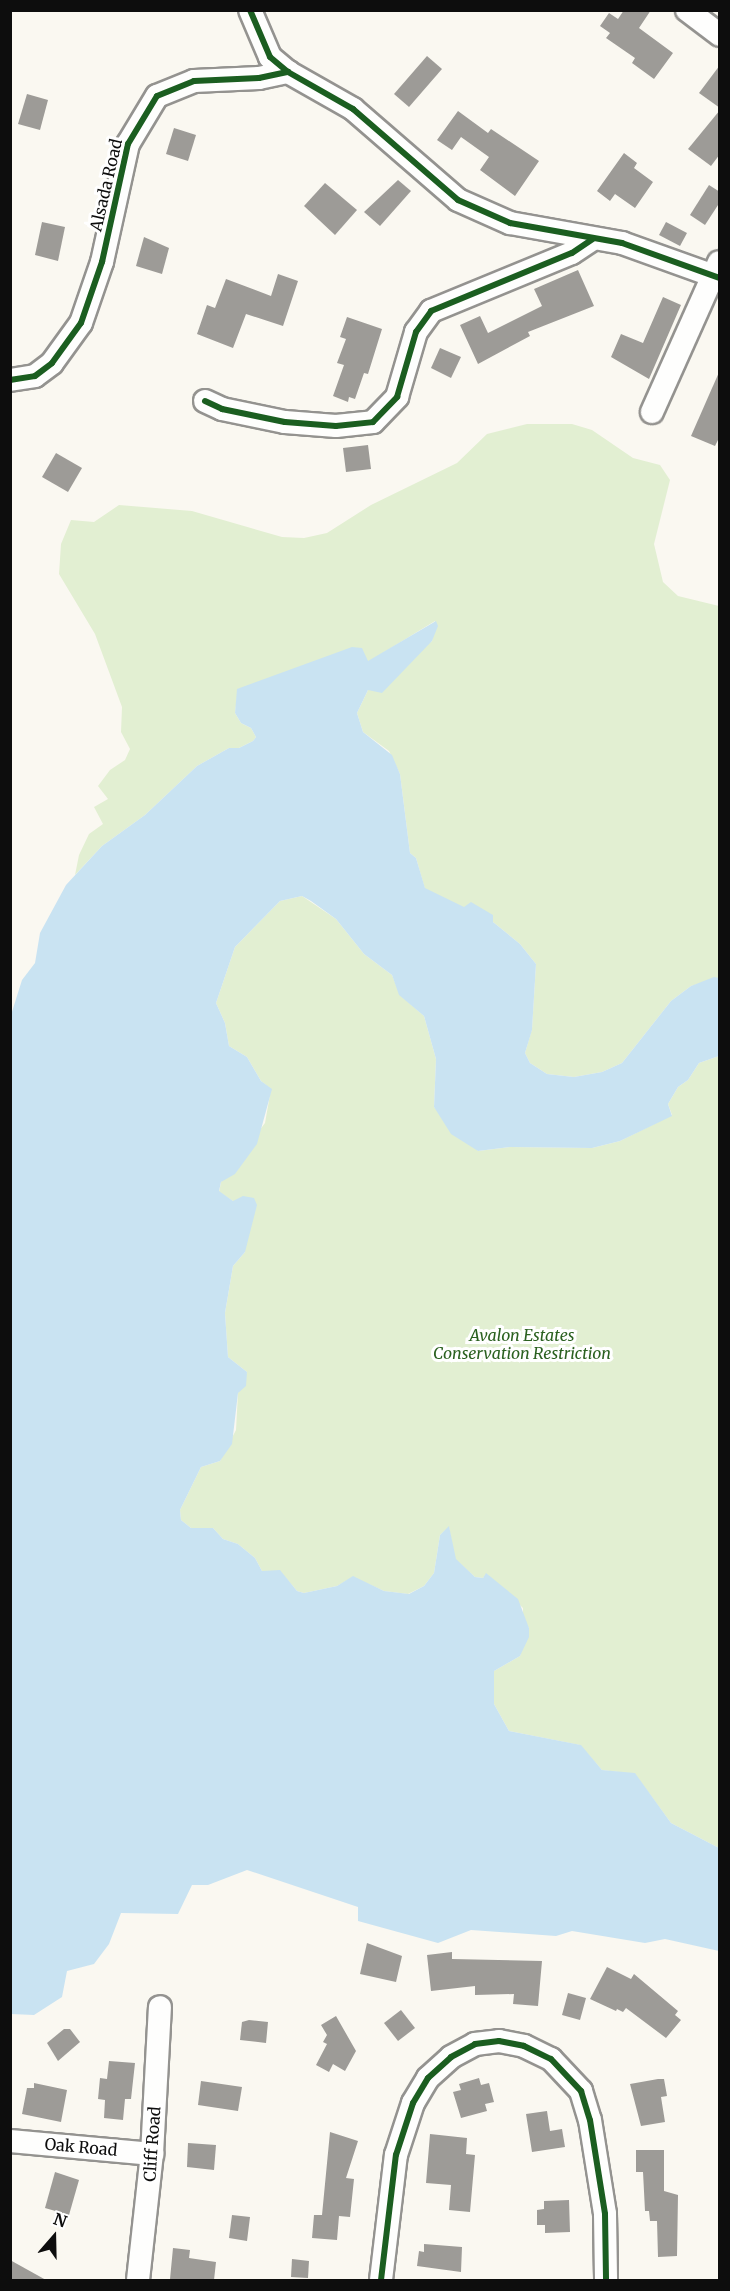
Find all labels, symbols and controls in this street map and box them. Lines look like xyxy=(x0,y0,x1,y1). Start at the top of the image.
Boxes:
street label: Alsada Road xyxy=(86,137,126,233)
park label: Avalon Estates Conservation Restriction xyxy=(433,1325,611,1363)
street label: Cliff Road xyxy=(140,2106,164,2182)
street label: Oak Road xyxy=(44,2134,118,2160)
north arrow xyxy=(24,2207,84,2267)
text: N xyxy=(51,2209,70,2232)

